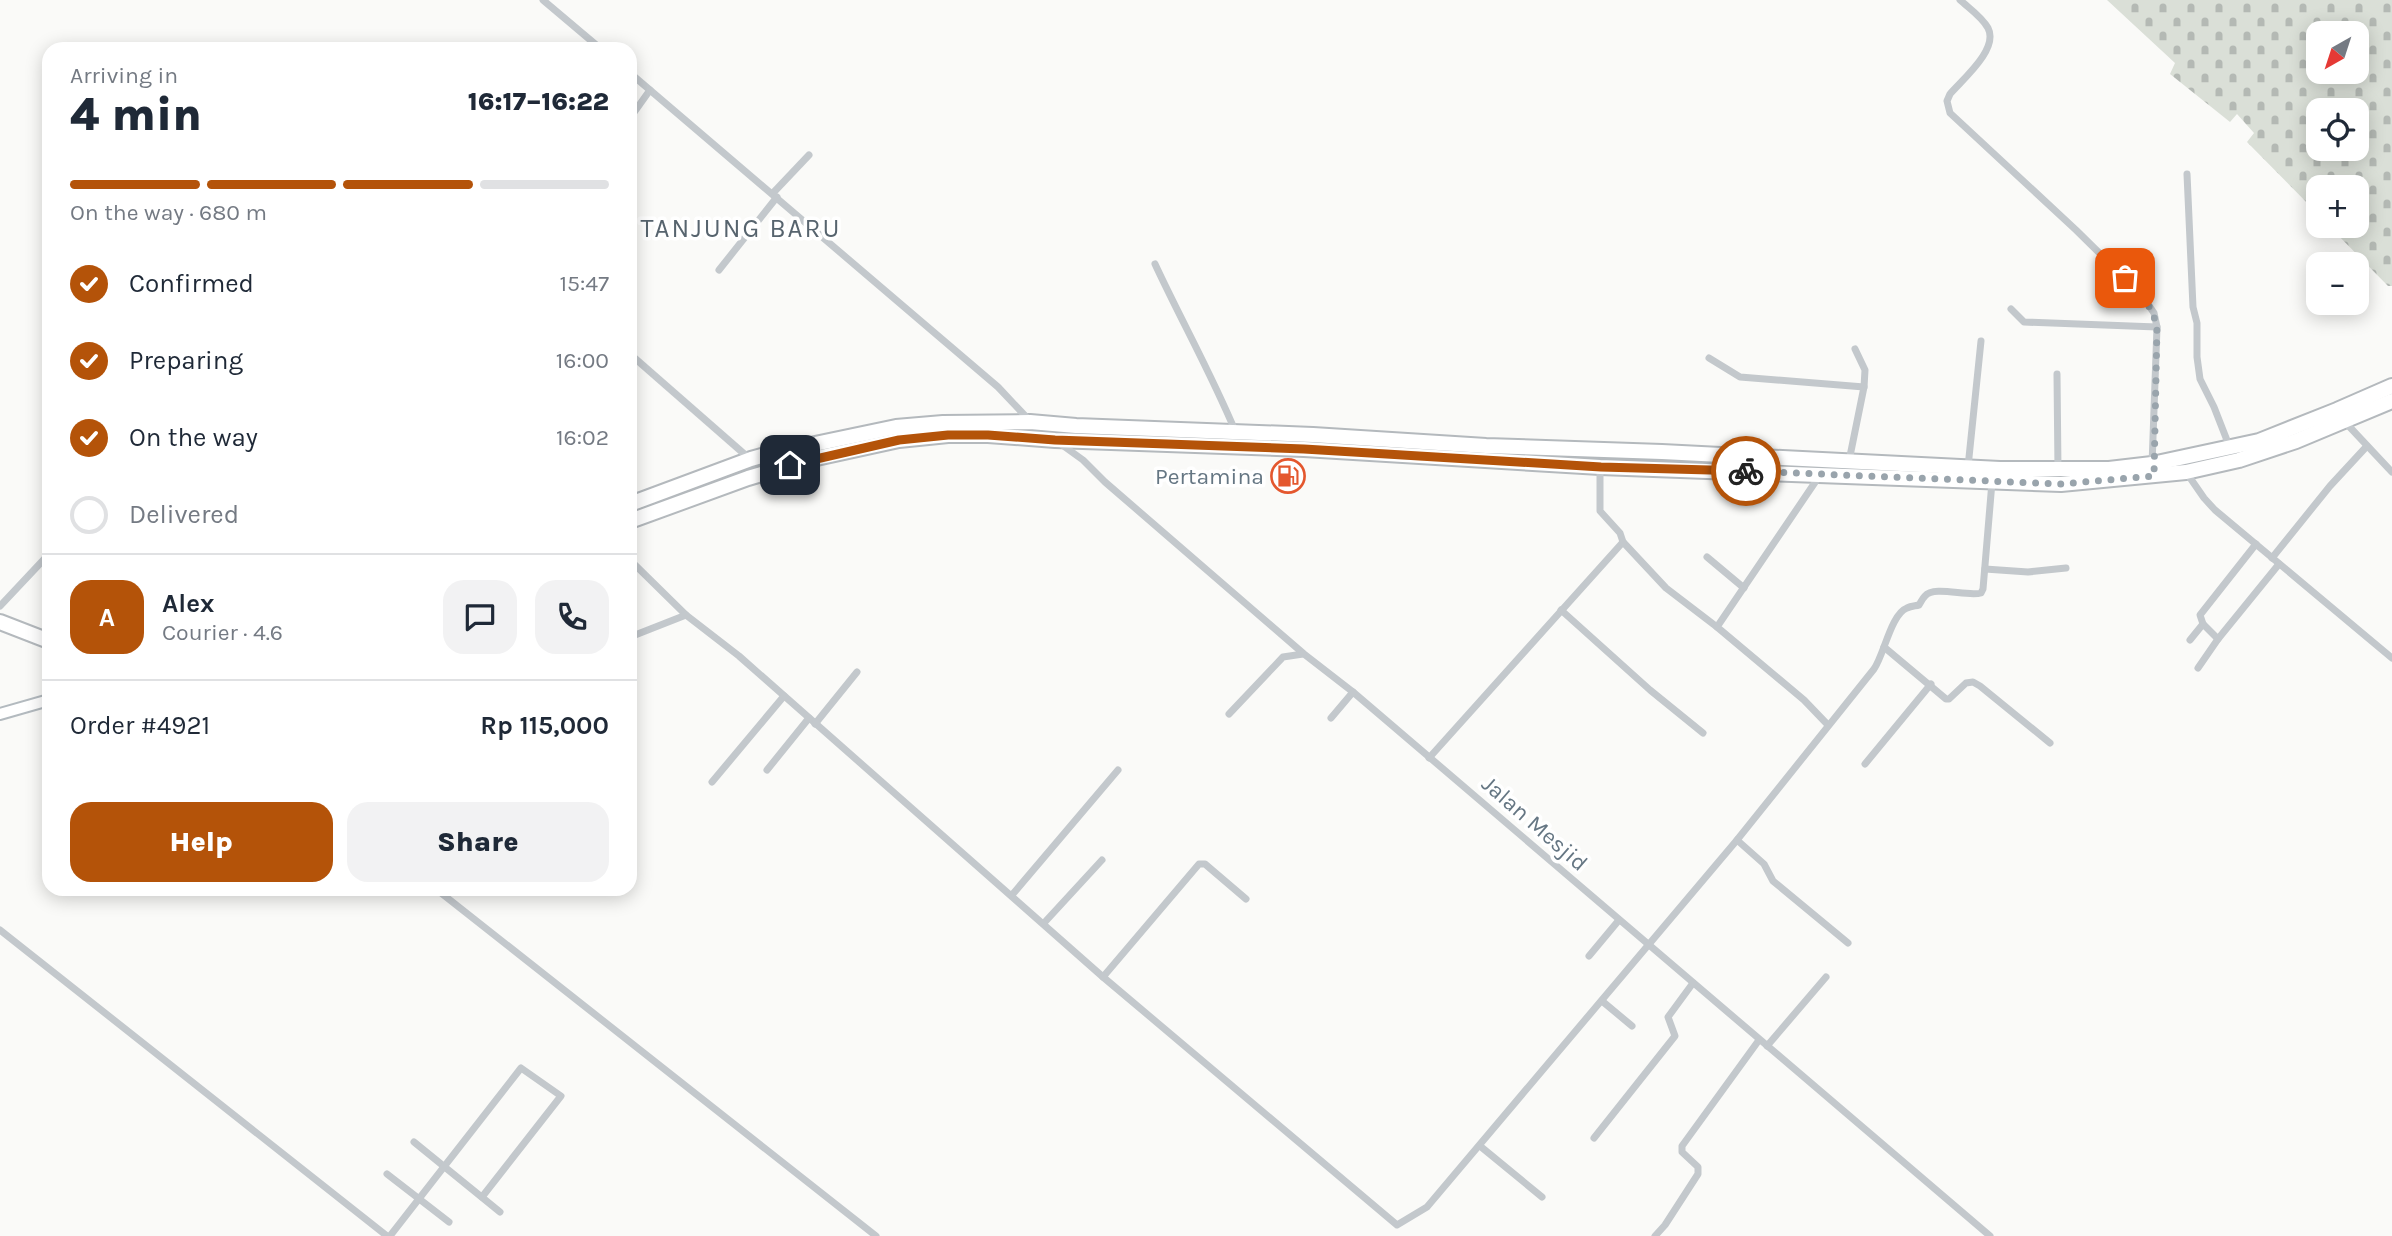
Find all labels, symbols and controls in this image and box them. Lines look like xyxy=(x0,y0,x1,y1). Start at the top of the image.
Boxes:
north arrow xyxy=(2306,21,2370,84)
map controls xyxy=(2306,21,2369,315)
text: Arriving in xyxy=(70,62,178,89)
text: 16:17–16:22 xyxy=(468,86,609,117)
text: 4 min xyxy=(70,88,202,142)
button: locate xyxy=(2306,98,2369,161)
button: + xyxy=(2306,175,2369,238)
text: On the way · 680 m xyxy=(70,199,267,226)
district label: TANJUNG BARU xyxy=(641,213,841,244)
pin xyxy=(2095,248,2155,308)
button: − xyxy=(2306,252,2369,315)
icon: bag xyxy=(2106,259,2144,297)
icon: check xyxy=(70,265,108,303)
text: Confirmed xyxy=(129,268,254,299)
text: 15:47 xyxy=(559,270,609,297)
icon: check xyxy=(70,342,108,380)
text: Preparing xyxy=(129,345,243,376)
text: 16:00 xyxy=(556,347,609,374)
icon: check xyxy=(70,419,108,457)
text: On the way xyxy=(129,422,258,453)
text: 16:02 xyxy=(556,424,609,451)
pin xyxy=(760,435,820,495)
courier xyxy=(1711,436,1781,506)
icon: home xyxy=(771,446,809,484)
icon: bike xyxy=(1727,452,1765,490)
fuel station icon: Pertamina xyxy=(1269,457,1307,495)
place label: Pertamina xyxy=(1155,463,1264,490)
text: Delivered xyxy=(129,499,239,530)
button: chat xyxy=(443,580,517,654)
button: phone xyxy=(535,580,609,654)
text: Alex xyxy=(162,588,214,619)
text: A xyxy=(99,602,115,633)
text: Courier · 4.6 xyxy=(162,619,283,646)
text: Order #4921 xyxy=(70,710,210,741)
text: Rp 115,000 xyxy=(480,710,609,741)
street label: Jalan Mesjid xyxy=(1476,770,1593,877)
button: Help xyxy=(70,802,333,882)
button: Share xyxy=(347,802,609,882)

